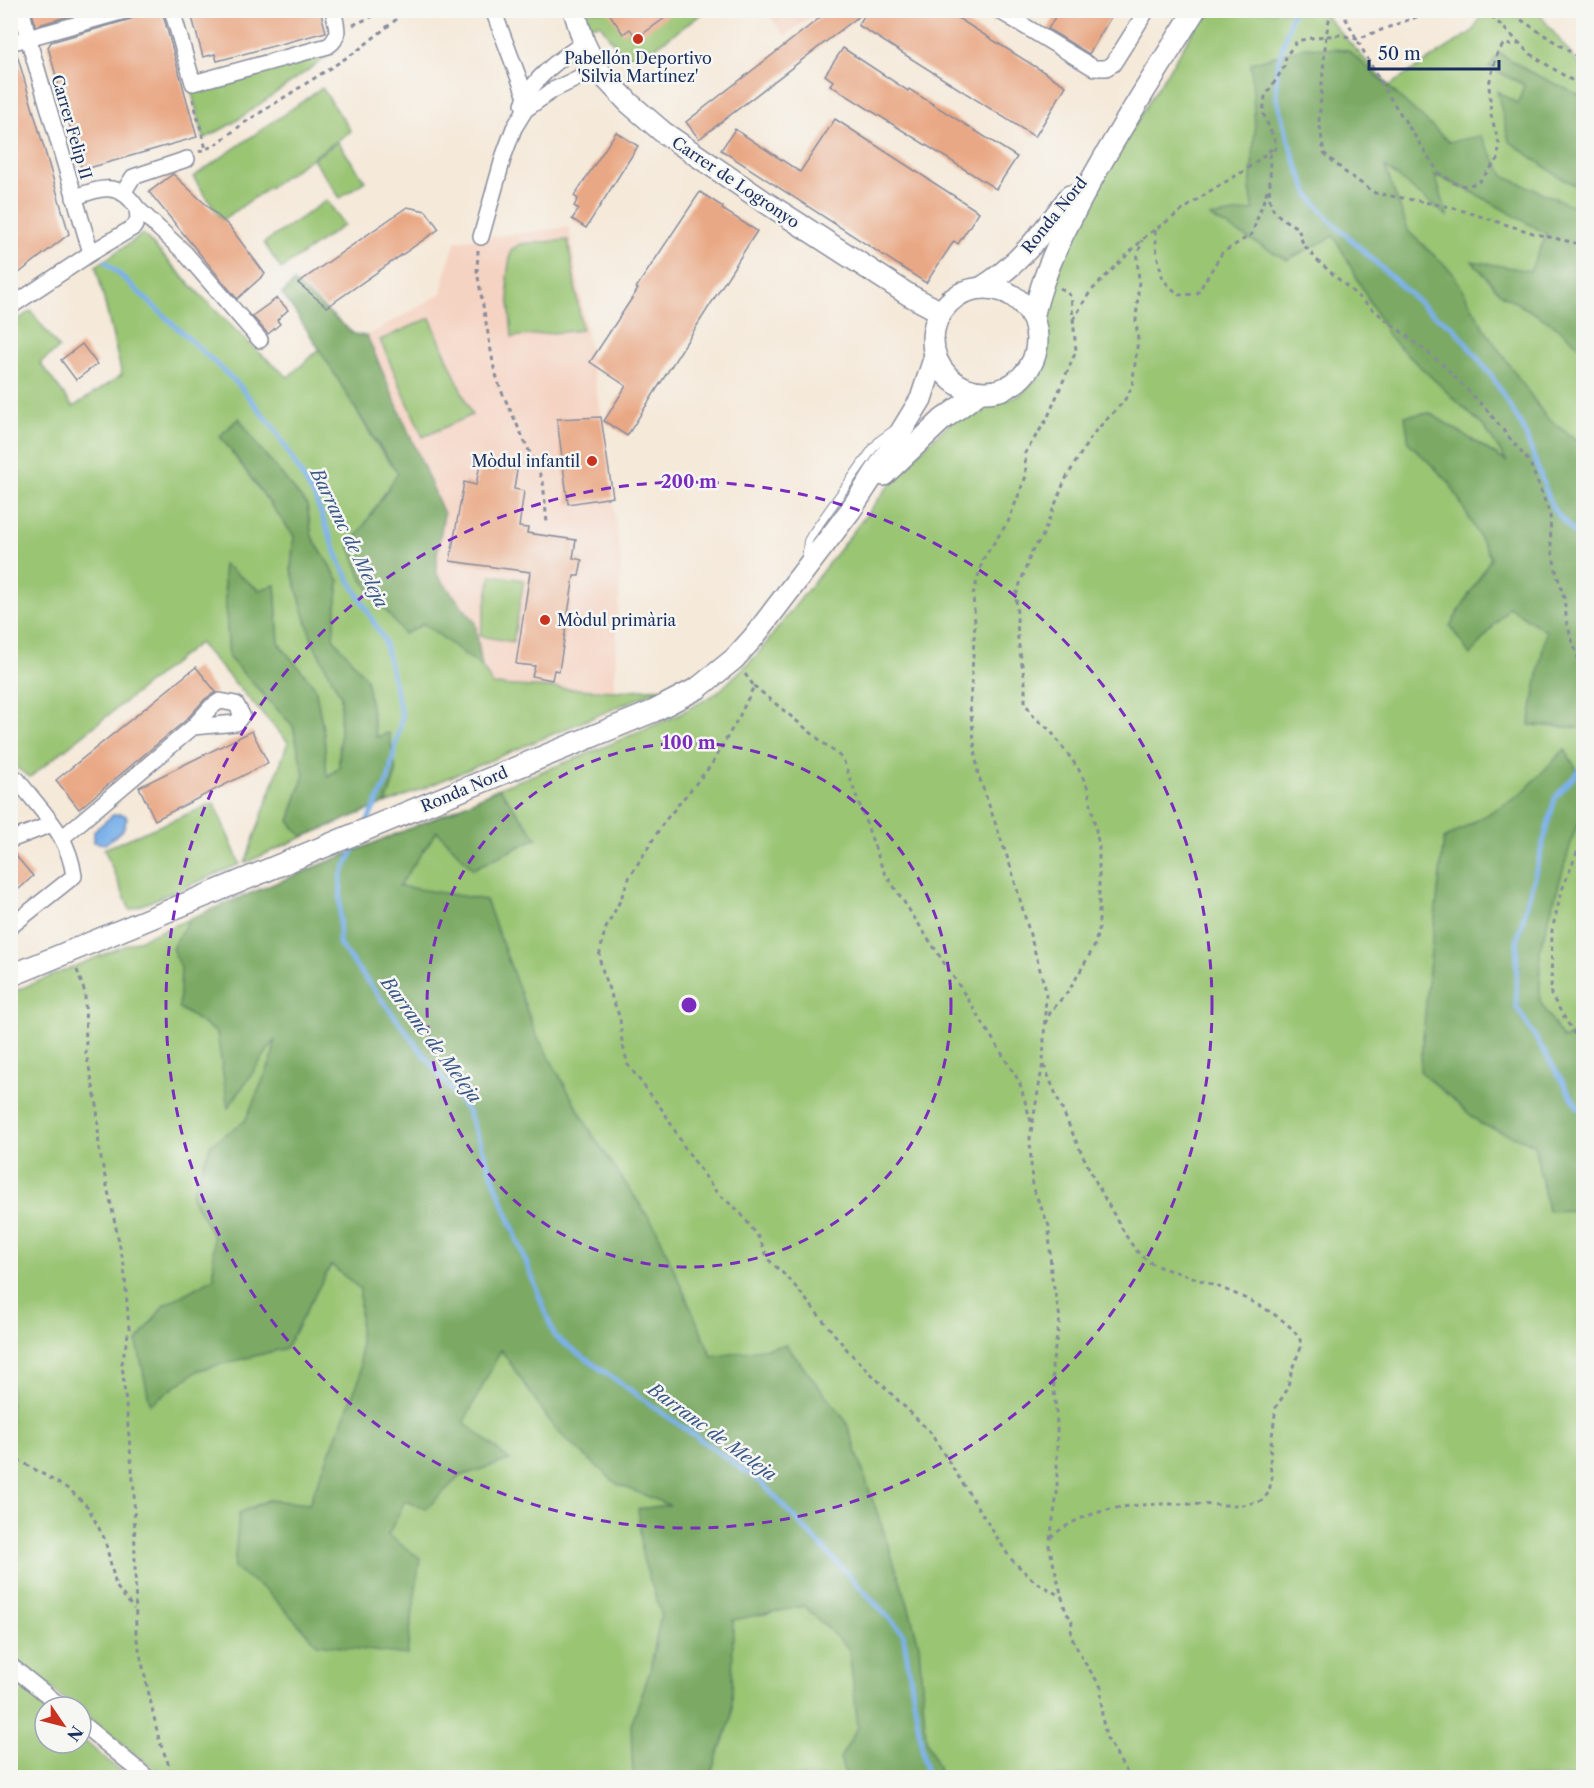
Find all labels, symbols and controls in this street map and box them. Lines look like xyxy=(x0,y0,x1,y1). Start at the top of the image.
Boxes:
marker: Pabellón Deportivo 'Silvia Martínez' xyxy=(631,32,645,46)
scale bar xyxy=(1369,33,1500,71)
text: 50 m xyxy=(1378,43,1421,65)
place label: Pabellón Deportivo 'Silvia Martínez' xyxy=(564,48,712,86)
street label: Carrer Felip II xyxy=(47,72,97,182)
street label: Carrer de Logronyo xyxy=(668,132,804,232)
street label: Ronda Nord xyxy=(1017,173,1091,257)
place label: Mòdul infantil xyxy=(471,451,580,471)
marker: Mòdul infantil xyxy=(585,454,599,468)
water label: Barranc de Meleja xyxy=(305,463,393,612)
text: 200 m xyxy=(661,471,717,493)
place label: Mòdul primària xyxy=(557,610,677,630)
marker: Mòdul primària xyxy=(538,613,552,627)
text: 100 m xyxy=(662,732,716,754)
street label: Ronda Nord xyxy=(417,762,511,816)
water label: Barranc de Meleja xyxy=(375,971,486,1108)
centre of rings xyxy=(679,995,699,1015)
water label: Barranc de Meleja xyxy=(642,1377,781,1486)
north arrow xyxy=(33,1695,93,1755)
text: N xyxy=(63,1722,87,1745)

